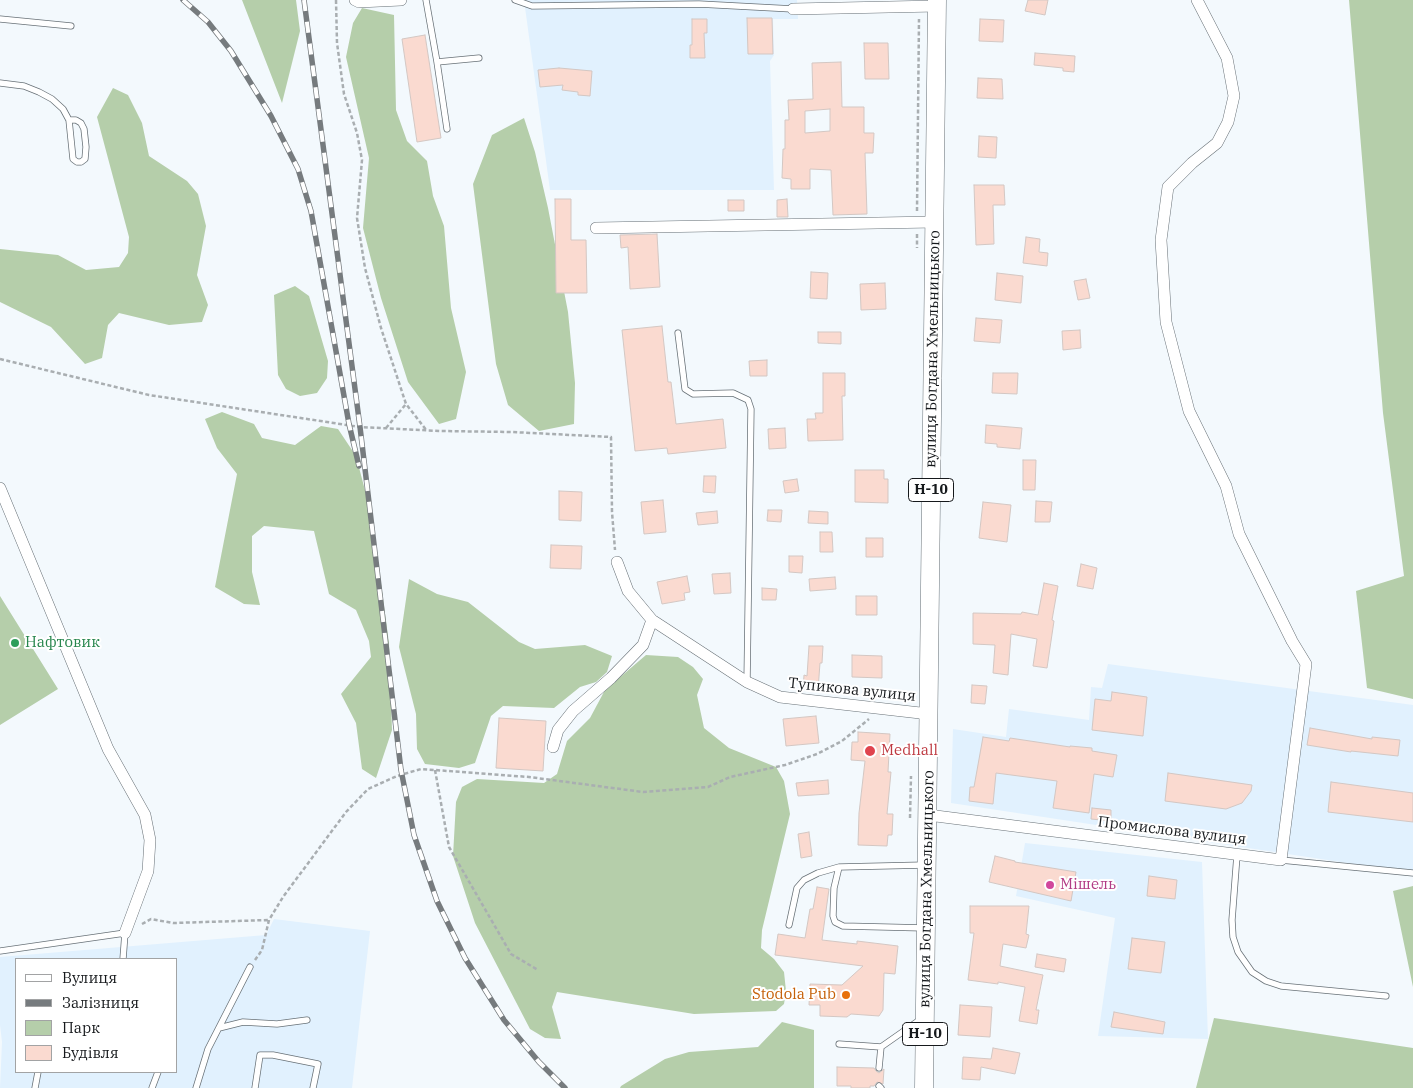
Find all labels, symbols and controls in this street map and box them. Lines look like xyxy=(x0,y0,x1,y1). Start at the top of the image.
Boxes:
street label: вулиця Богдана Хмельницького xyxy=(922,230,944,468)
road number: Н-10 xyxy=(908,478,954,502)
place label: Нафтовик xyxy=(25,634,100,652)
marker: Нафтовик xyxy=(9,637,21,649)
street label: Тупикова вулиця xyxy=(787,674,917,706)
place label: Medhall xyxy=(881,742,938,760)
marker: Medhall xyxy=(863,744,877,758)
street label: вулиця Богдана Хмельницького xyxy=(916,770,938,1008)
street label: Промислова вулиця xyxy=(1097,813,1247,849)
place label: Мішель xyxy=(1060,876,1116,894)
marker: Мішель xyxy=(1044,879,1056,891)
legend xyxy=(15,958,178,1073)
text: Вулиця xyxy=(62,968,117,987)
place label: Stodola Pub xyxy=(752,986,836,1004)
marker: Stodola Pub xyxy=(840,989,852,1001)
text: Залізниця xyxy=(62,993,139,1012)
text: Парк xyxy=(62,1018,100,1037)
road number: Н-10 xyxy=(902,1022,948,1046)
text: Будівля xyxy=(62,1043,119,1062)

